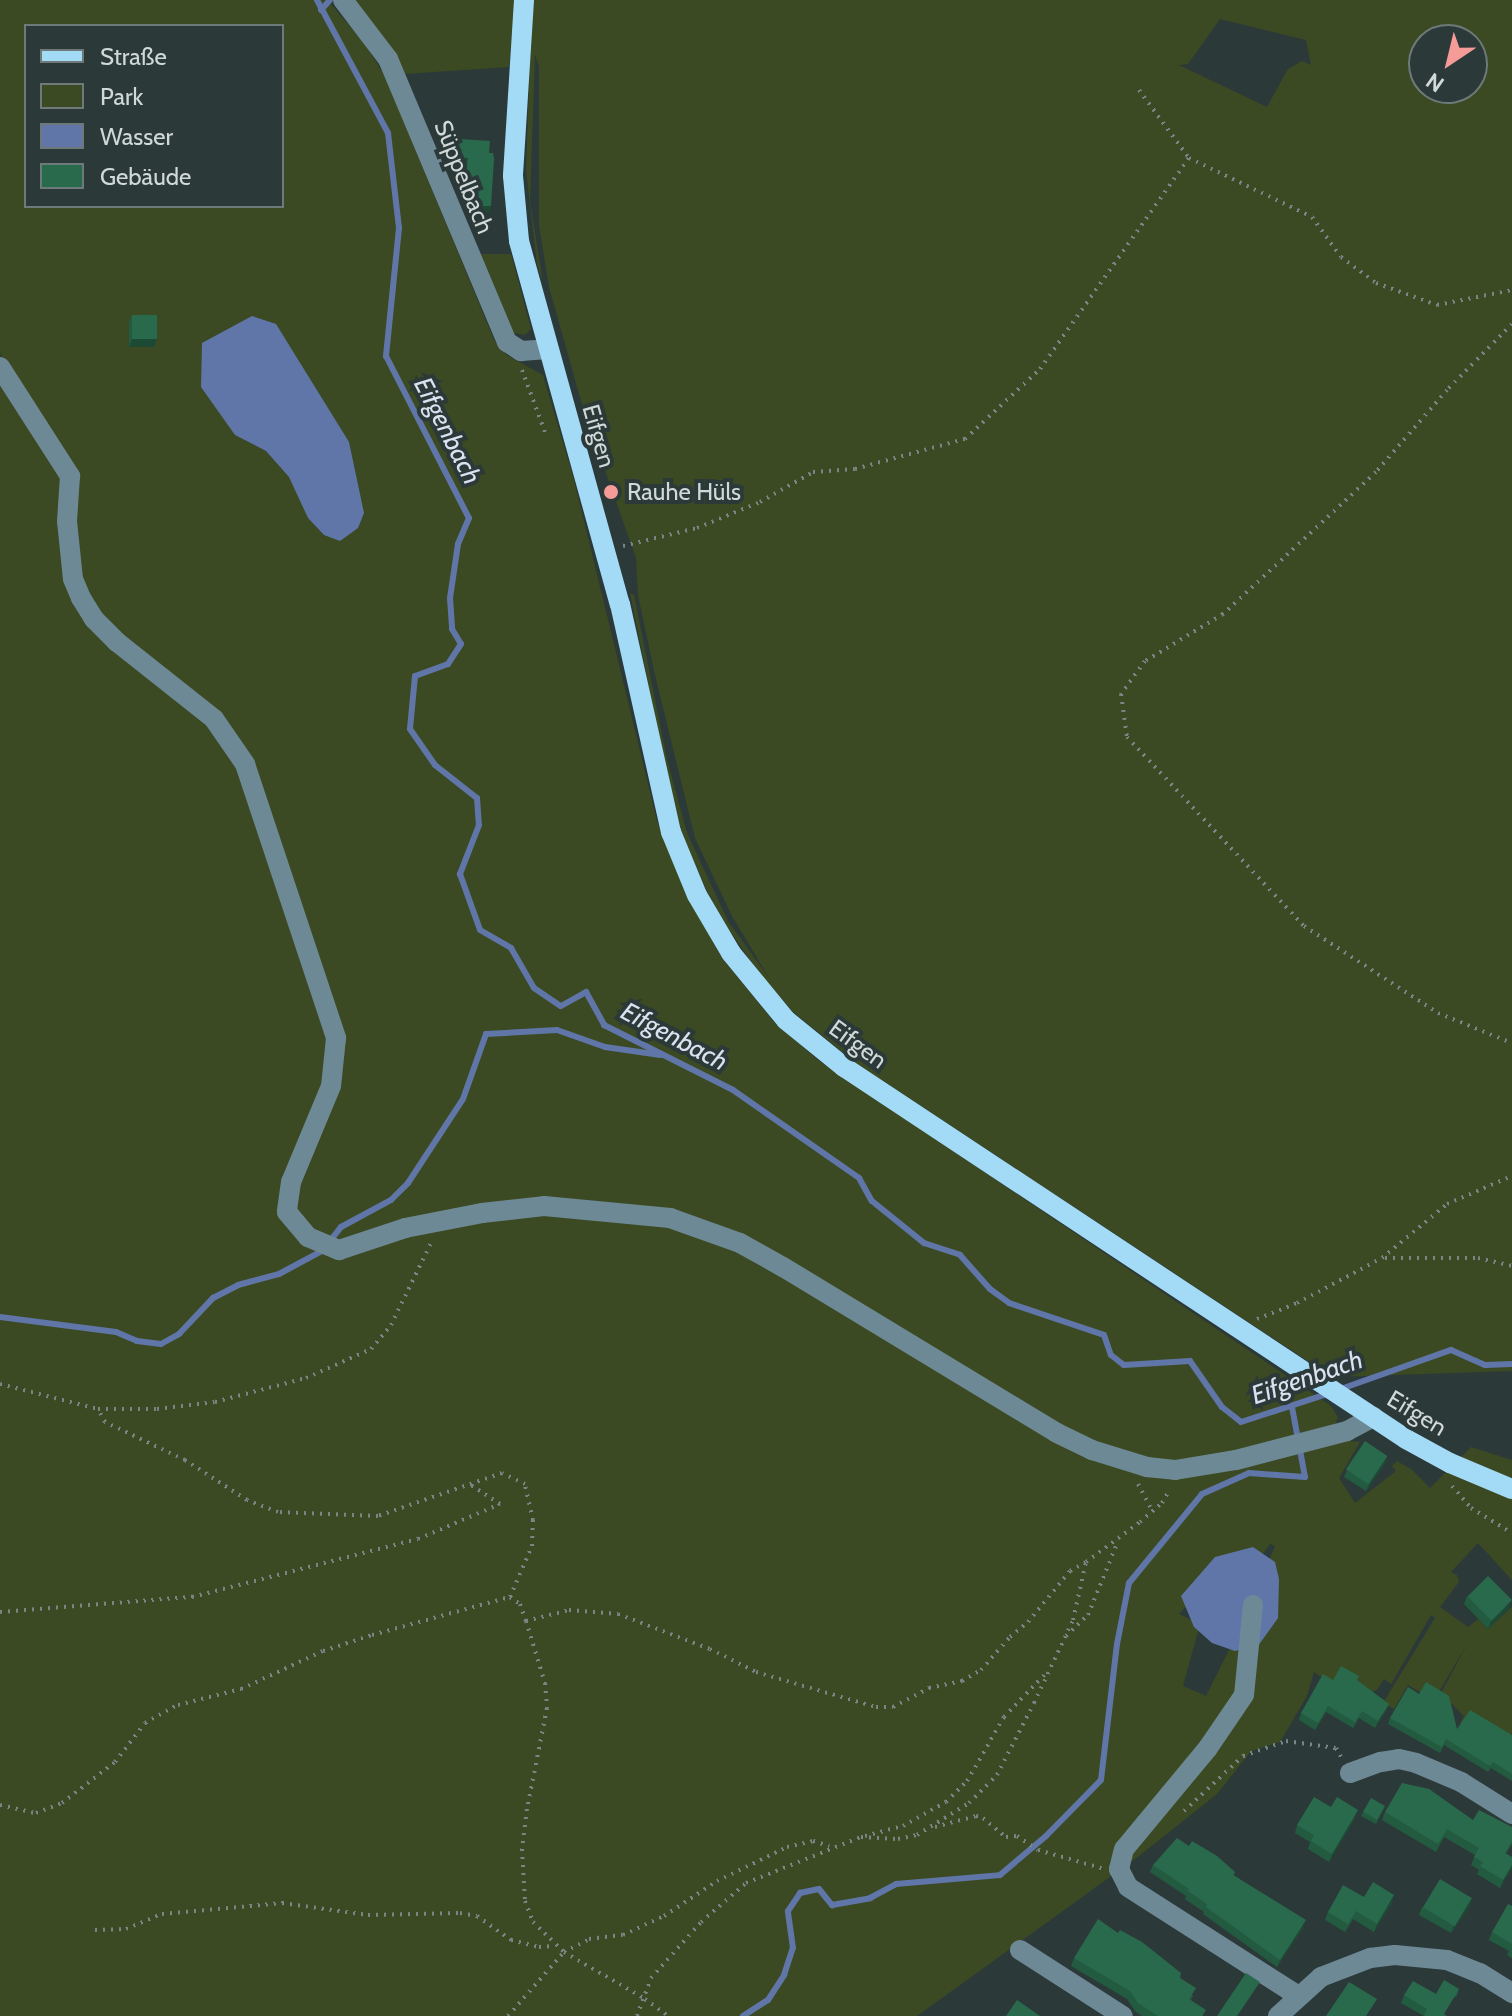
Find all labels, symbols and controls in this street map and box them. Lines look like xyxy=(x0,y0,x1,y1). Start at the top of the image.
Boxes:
legend xyxy=(24,24,284,208)
north arrow xyxy=(1408,24,1488,104)
text: Straße xyxy=(100,42,167,71)
text: N xyxy=(1421,67,1449,98)
text: Park xyxy=(100,82,143,111)
street label: Süppelbach xyxy=(428,116,500,238)
text: Wasser xyxy=(100,122,173,151)
text: Gebäude xyxy=(100,162,191,191)
water label: Eifgenbach xyxy=(407,372,487,490)
street label: Eifgen xyxy=(576,401,622,471)
place label: Rauhe Hüls xyxy=(627,478,741,506)
marker: Rauhe Hüls xyxy=(602,483,620,501)
water label: Eifgenbach xyxy=(616,996,732,1078)
street label: Eifgen xyxy=(823,1013,893,1075)
water label: Eifgenbach xyxy=(1247,1344,1367,1412)
street label: Eifgen xyxy=(1382,1384,1452,1442)

